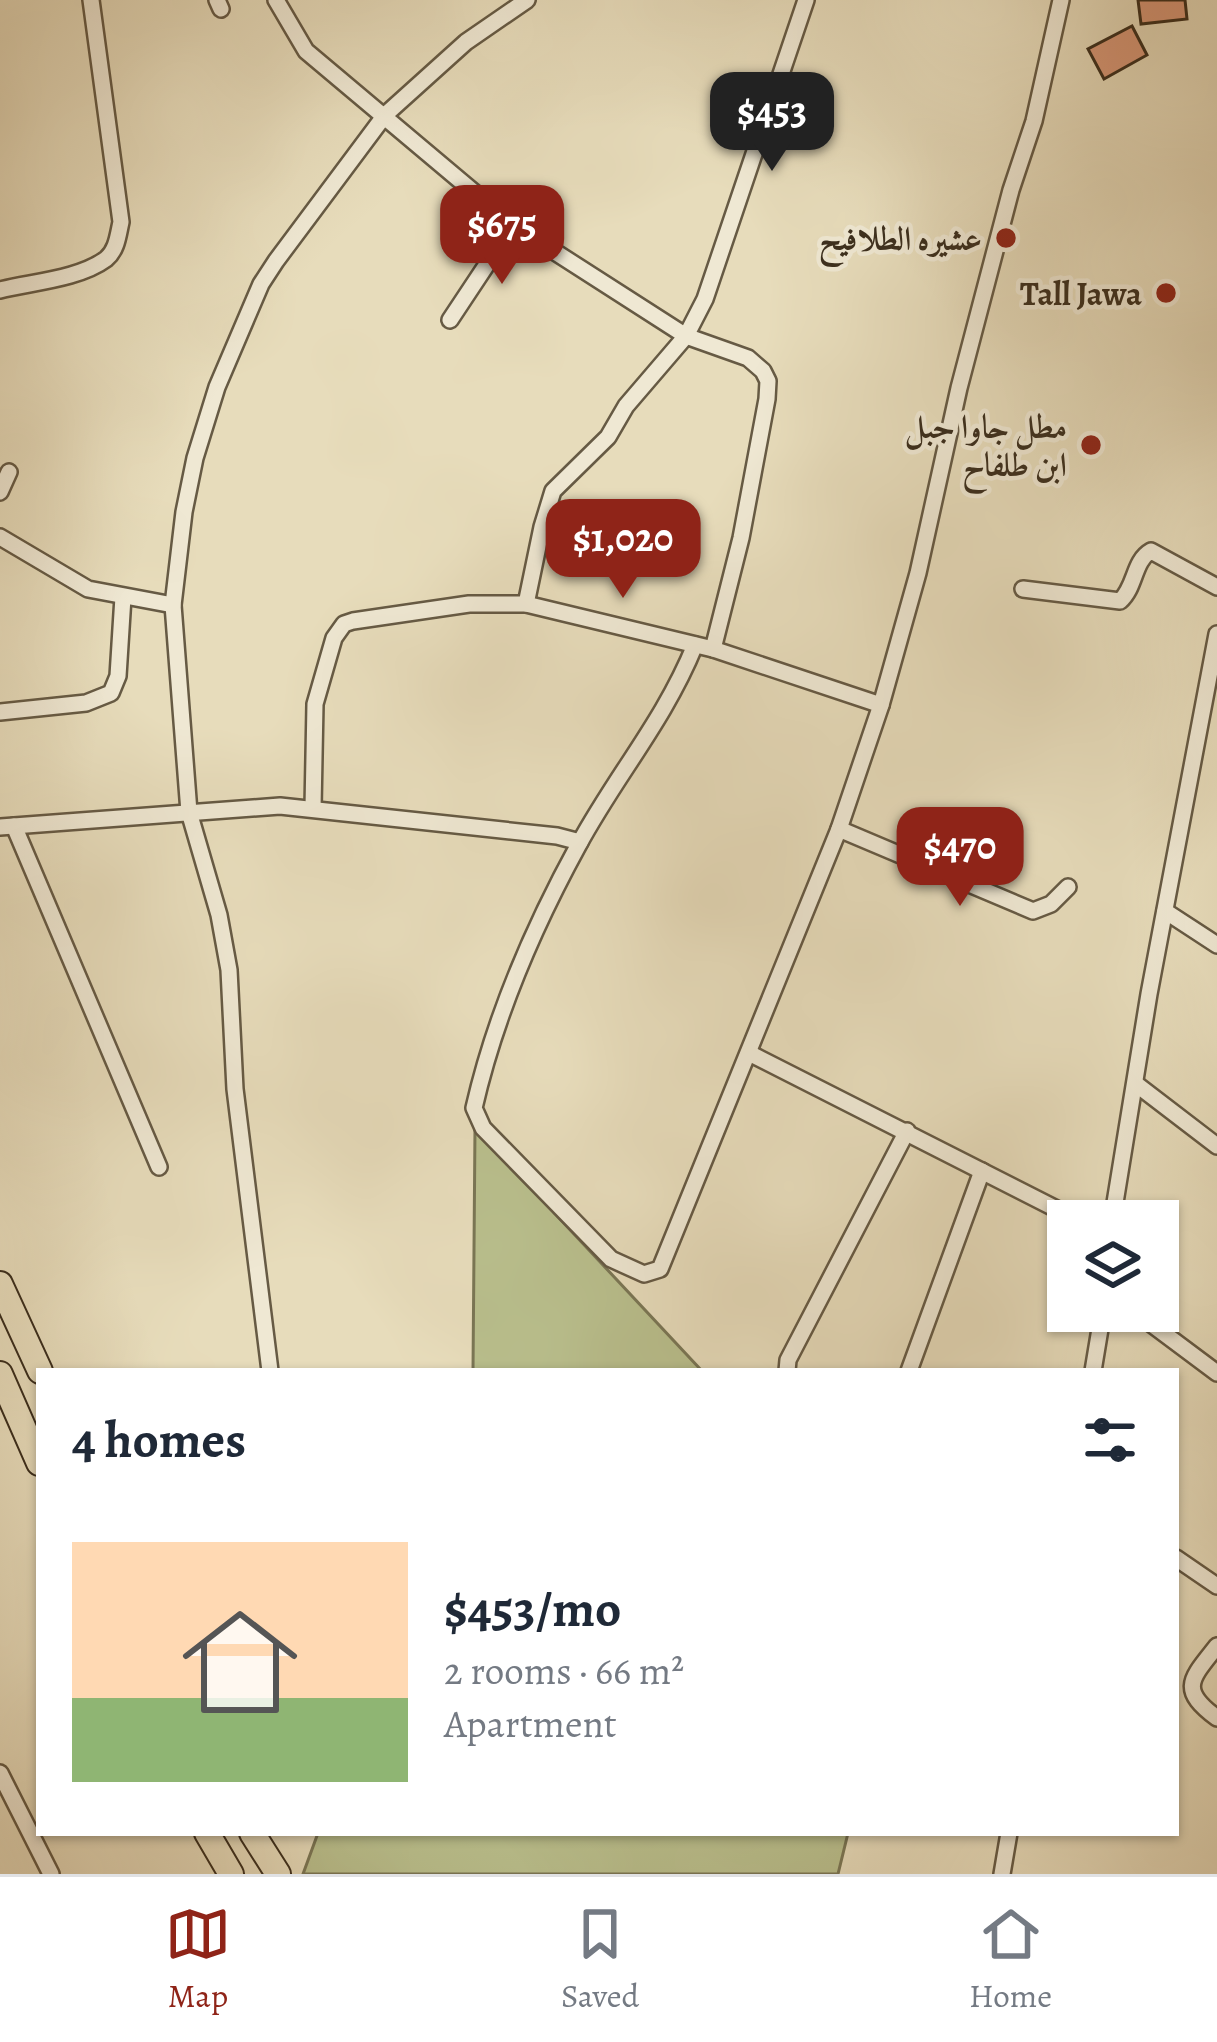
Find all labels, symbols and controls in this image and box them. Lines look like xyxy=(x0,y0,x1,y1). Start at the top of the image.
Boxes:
pin: $453 xyxy=(701,72,843,174)
text: $453 xyxy=(737,84,807,137)
pin: $675 xyxy=(431,185,573,287)
text: $675 xyxy=(467,197,537,250)
place label: عشيره الطلافيح xyxy=(819,216,982,268)
marker: عشيره الطلافيح xyxy=(993,225,1019,251)
place label: Tall Jawa xyxy=(1020,271,1142,316)
marker: Tall Jawa xyxy=(1153,280,1179,306)
place label: مطل جاوا جبل ابن طلفاح xyxy=(904,404,1067,495)
marker: مطل جاوا جبل ابن طلفاح xyxy=(1078,432,1104,458)
pin: $1,020 xyxy=(525,499,721,601)
text: $1,020 xyxy=(573,511,673,564)
pin: $470 xyxy=(889,807,1031,909)
text: $470 xyxy=(924,819,996,872)
map controls xyxy=(1047,1200,1179,1332)
button: layers xyxy=(1047,1200,1179,1332)
text: 4 homes xyxy=(72,1405,246,1475)
icon: filters xyxy=(1077,1407,1143,1473)
text: $453/mo xyxy=(444,1574,621,1644)
icon: home xyxy=(168,1590,312,1734)
text: 2 rooms · 66 m² xyxy=(444,1644,684,1697)
text: Apartment xyxy=(444,1697,617,1750)
tab: Map xyxy=(165,1901,231,2018)
tab: Saved xyxy=(561,1901,639,2018)
tab: Home xyxy=(969,1901,1052,2018)

